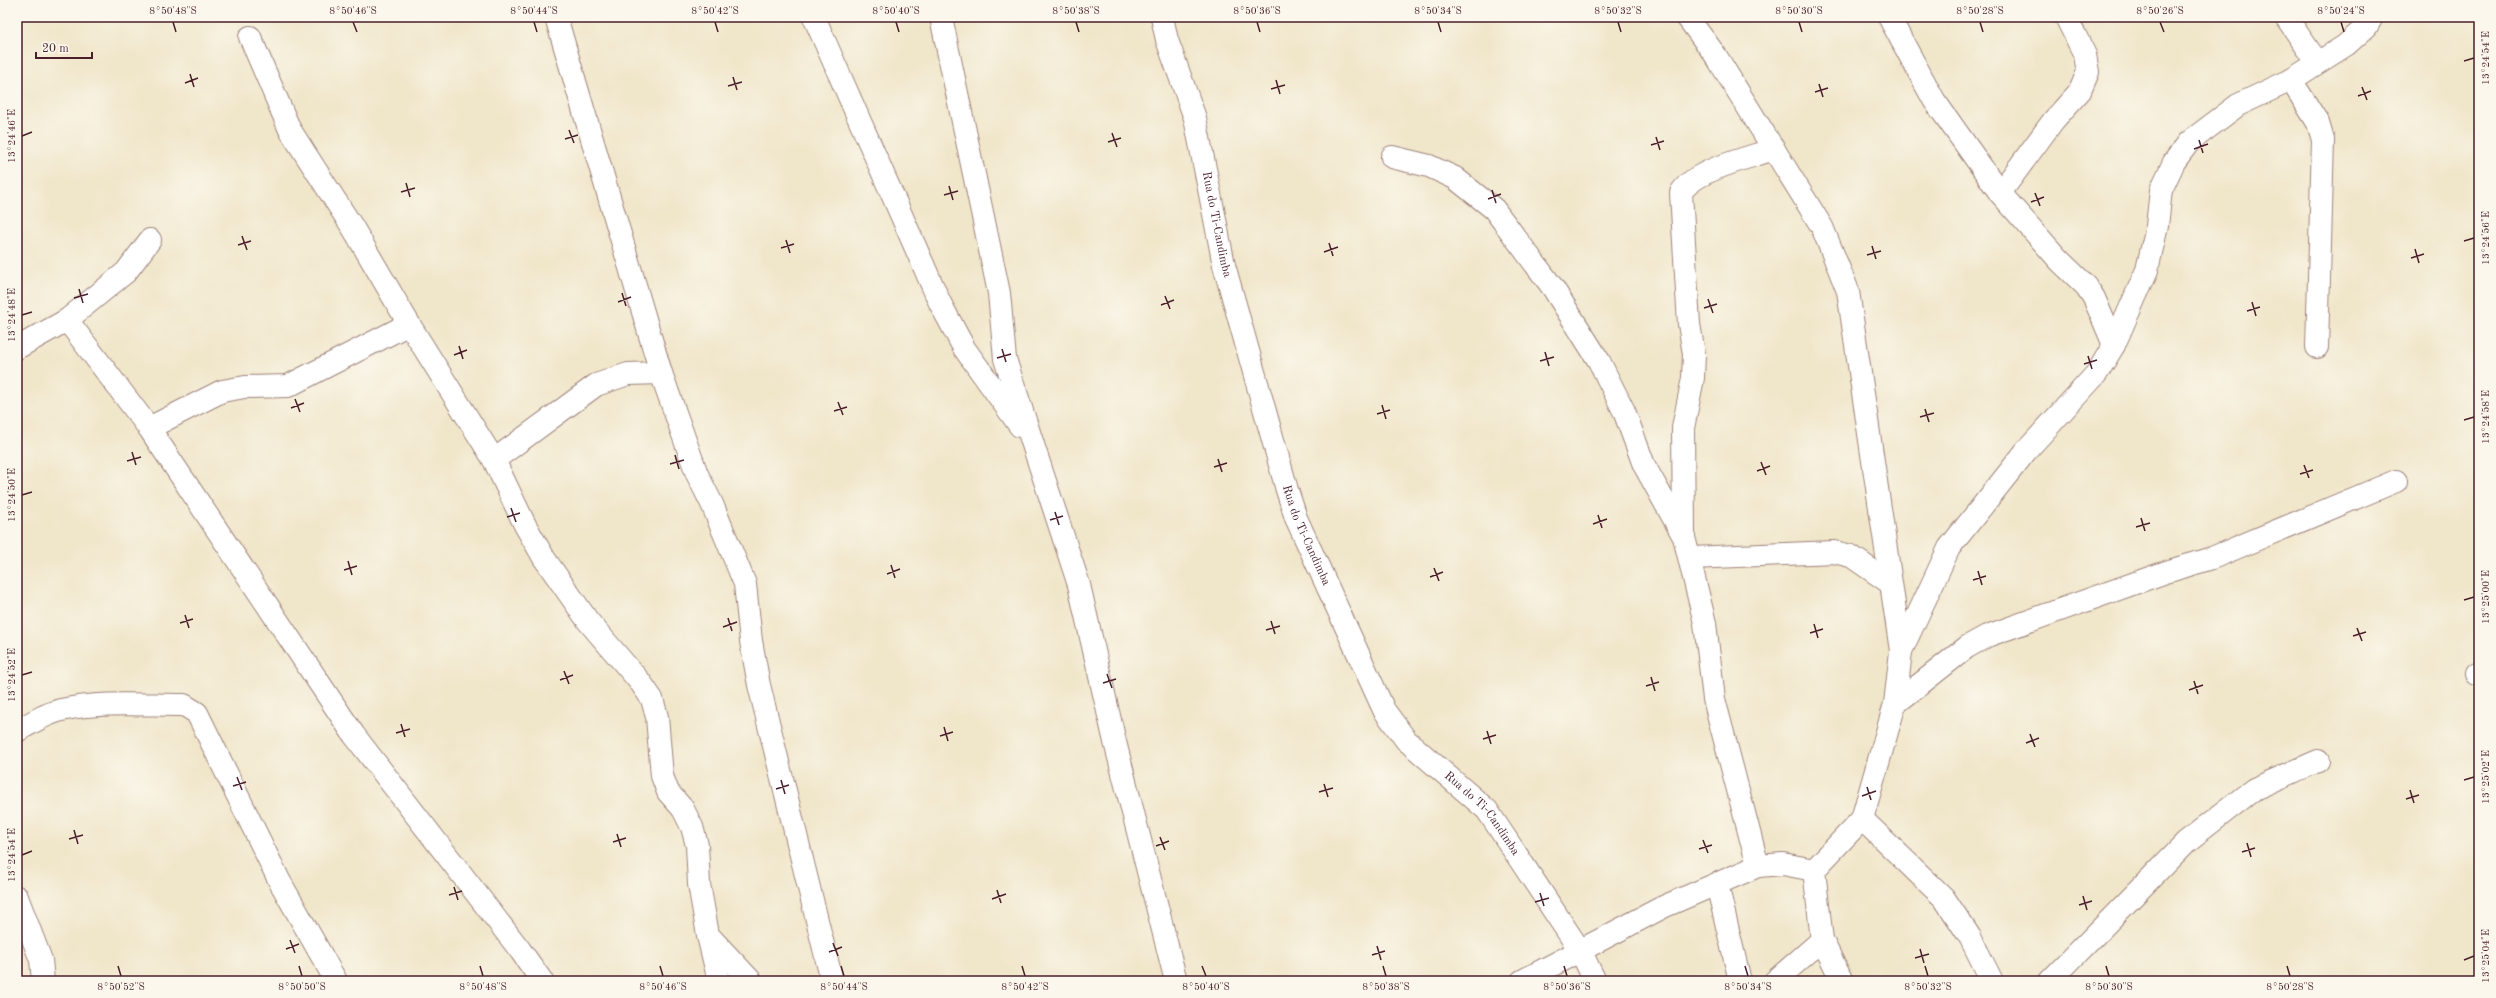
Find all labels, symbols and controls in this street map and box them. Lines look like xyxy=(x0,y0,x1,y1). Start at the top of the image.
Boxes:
text: 8°50'48"S xyxy=(149,6,197,16)
text: 8°50'46"S xyxy=(329,6,377,16)
text: 8°50'44"S xyxy=(510,6,558,16)
text: 8°50'42"S xyxy=(691,6,739,16)
text: 8°50'40"S xyxy=(872,6,920,16)
text: 8°50'38"S xyxy=(1052,6,1100,16)
text: 8°50'36"S xyxy=(1233,6,1281,16)
text: 8°50'34"S xyxy=(1414,6,1462,16)
text: 8°50'32"S xyxy=(1594,6,1642,16)
text: 8°50'30"S xyxy=(1775,6,1823,16)
text: 8°50'28"S xyxy=(1956,6,2004,16)
text: 8°50'26"S xyxy=(2136,6,2184,16)
text: 8°50'24"S xyxy=(2317,6,2365,16)
text: 13°24'54"E xyxy=(2481,31,2491,85)
scale bar xyxy=(36,34,92,60)
text: 20 m xyxy=(42,43,69,55)
text: 13°24'46"E xyxy=(7,109,17,163)
street label: Rua do Ti-Candimba xyxy=(1200,170,1233,279)
text: 13°24'56"E xyxy=(2481,211,2491,265)
text: 13°24'48"E xyxy=(7,288,17,342)
text: 13°24'58"E xyxy=(2481,390,2491,444)
text: 13°24'50"E xyxy=(7,468,17,522)
street label: Rua do Ti-Candimba xyxy=(1280,484,1332,587)
text: 13°25'00"E xyxy=(2481,570,2491,624)
text: 13°24'52"E xyxy=(7,648,17,702)
text: 13°25'02"E xyxy=(2481,750,2491,804)
street label: Rua do Ti-Candimba xyxy=(1442,770,1521,858)
text: 13°24'54"E xyxy=(7,828,17,882)
text: 13°25'04"E xyxy=(2481,929,2491,983)
text: 8°50'52"S xyxy=(97,982,145,992)
text: 8°50'50"S xyxy=(278,982,326,992)
text: 8°50'48"S xyxy=(459,982,507,992)
text: 8°50'46"S xyxy=(639,982,687,992)
text: 8°50'44"S xyxy=(820,982,868,992)
text: 8°50'42"S xyxy=(1001,982,1049,992)
text: 8°50'40"S xyxy=(1182,982,1230,992)
text: 8°50'38"S xyxy=(1362,982,1410,992)
text: 8°50'36"S xyxy=(1543,982,1591,992)
text: 8°50'34"S xyxy=(1724,982,1772,992)
text: 8°50'32"S xyxy=(1904,982,1952,992)
text: 8°50'30"S xyxy=(2085,982,2133,992)
text: 8°50'28"S xyxy=(2266,982,2314,992)

